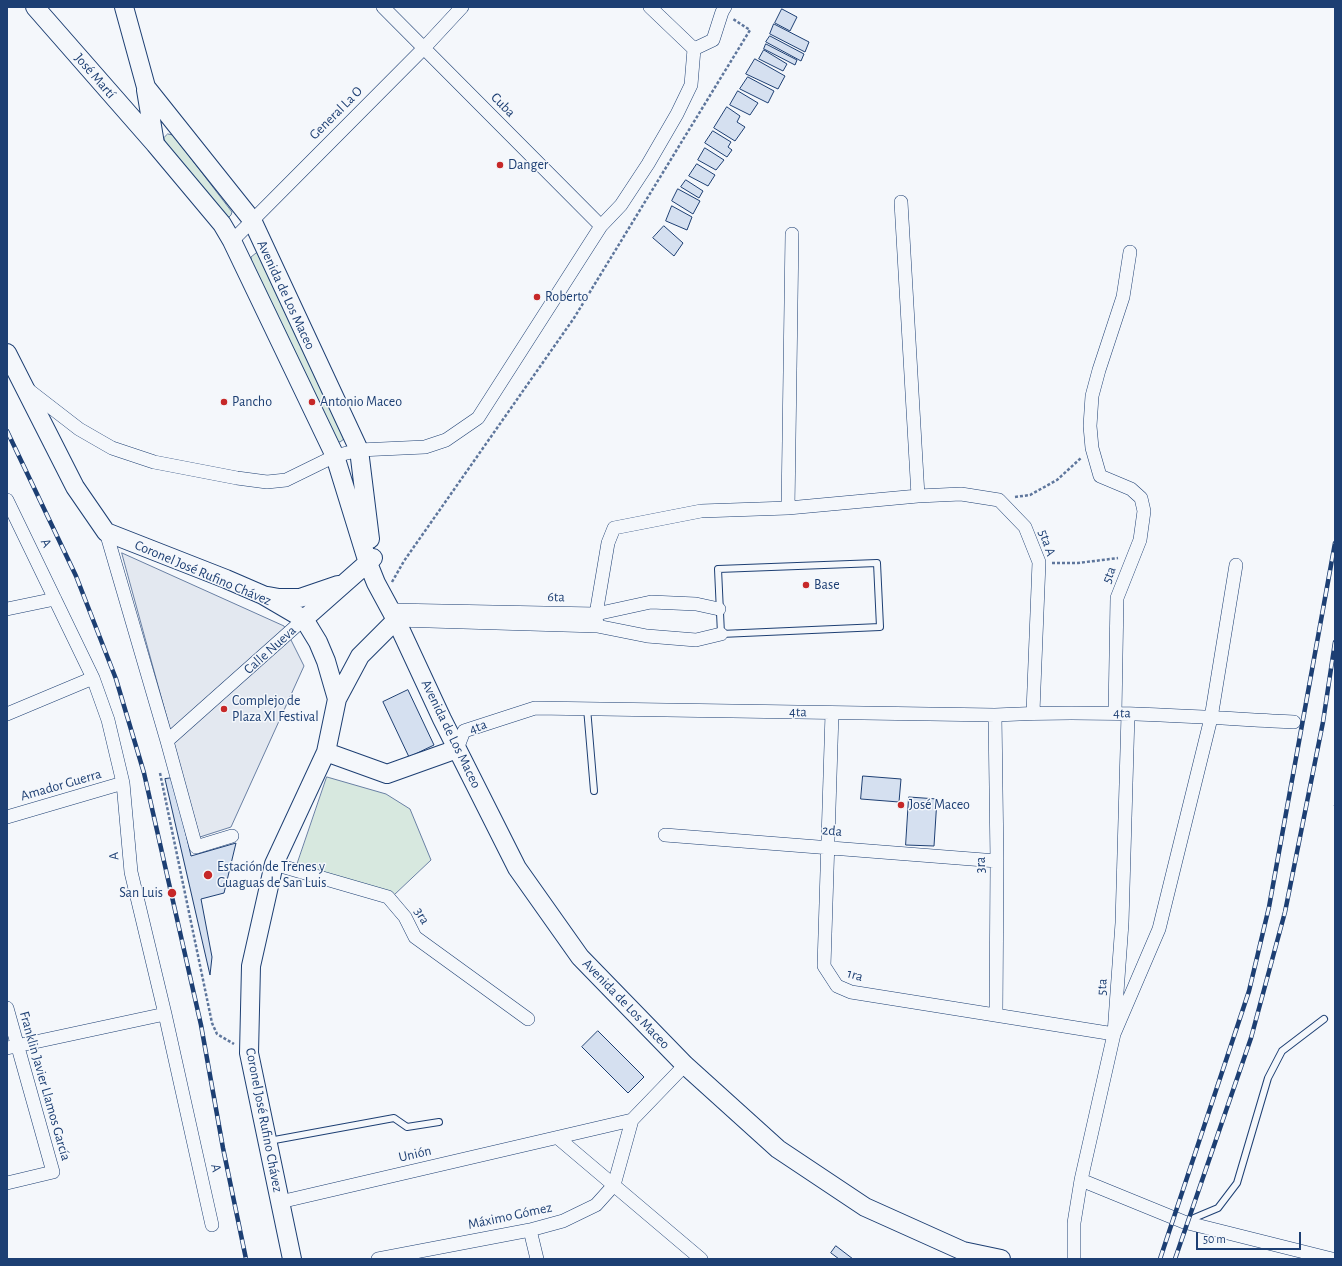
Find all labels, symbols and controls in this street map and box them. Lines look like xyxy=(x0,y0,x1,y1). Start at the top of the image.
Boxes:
street label: José Martí xyxy=(71,50,119,102)
street label: General La O xyxy=(306,83,366,143)
street label: Cuba xyxy=(487,89,519,121)
place label: Danger xyxy=(508,157,548,173)
marker: Danger xyxy=(495,160,505,170)
street label: Avenida de Los Maceo xyxy=(253,238,319,352)
place label: Roberto xyxy=(545,289,588,305)
marker: Roberto xyxy=(532,292,542,302)
place label: Pancho xyxy=(232,394,272,410)
place label: Antonio Maceo xyxy=(320,394,402,410)
marker: Pancho xyxy=(219,397,229,407)
marker: Antonio Maceo xyxy=(307,397,317,407)
street label: 5ta A xyxy=(1035,527,1059,559)
street label: A xyxy=(37,536,55,550)
street label: Coronel José Rufino Chávez xyxy=(132,537,274,609)
street label: 5ta xyxy=(1098,564,1120,586)
place label: Base xyxy=(814,577,840,593)
marker: Base xyxy=(801,580,811,590)
street label: 6ta xyxy=(547,588,565,606)
street label: Calle Nueva xyxy=(240,622,300,678)
street label: Avenida de Los Maceo xyxy=(417,677,485,791)
place label: Complejo de Plaza XI Festival xyxy=(232,693,319,726)
street label: 4ta xyxy=(789,703,807,721)
marker: Complejo de Plaza XI Festival xyxy=(219,704,229,714)
street label: 4ta xyxy=(1113,704,1131,722)
street label: 4ta xyxy=(467,716,489,738)
street label: Amador Guerra xyxy=(19,765,103,805)
place label: José Maceo xyxy=(909,797,970,813)
marker: José Maceo xyxy=(896,800,906,810)
street label: 2da xyxy=(821,822,843,840)
street label: A xyxy=(105,851,123,861)
street label: 3ra xyxy=(973,857,989,873)
place label: Estación de Trenes y Guaguas de San Luis xyxy=(217,859,326,892)
marker: Estación de Trenes y Guaguas de San Luis xyxy=(202,869,214,881)
place label: San Luis xyxy=(119,885,163,901)
marker: San Luis xyxy=(166,887,178,899)
street label: 3ra xyxy=(411,905,433,927)
street label: Avenida de Los Maceo xyxy=(579,955,673,1053)
street label: 1ra xyxy=(845,965,865,985)
street label: 5ta xyxy=(1093,978,1111,996)
street label: Franklin Javier Llamos García xyxy=(16,1009,74,1163)
street label: Coronel José Rufino Chávez xyxy=(242,1046,286,1194)
street label: Unión xyxy=(397,1142,433,1166)
street label: A xyxy=(207,1162,225,1174)
street label: Máximo Gómez xyxy=(466,1199,554,1233)
scale bar xyxy=(1198,1224,1303,1250)
text: 50 m xyxy=(1203,1233,1226,1245)

